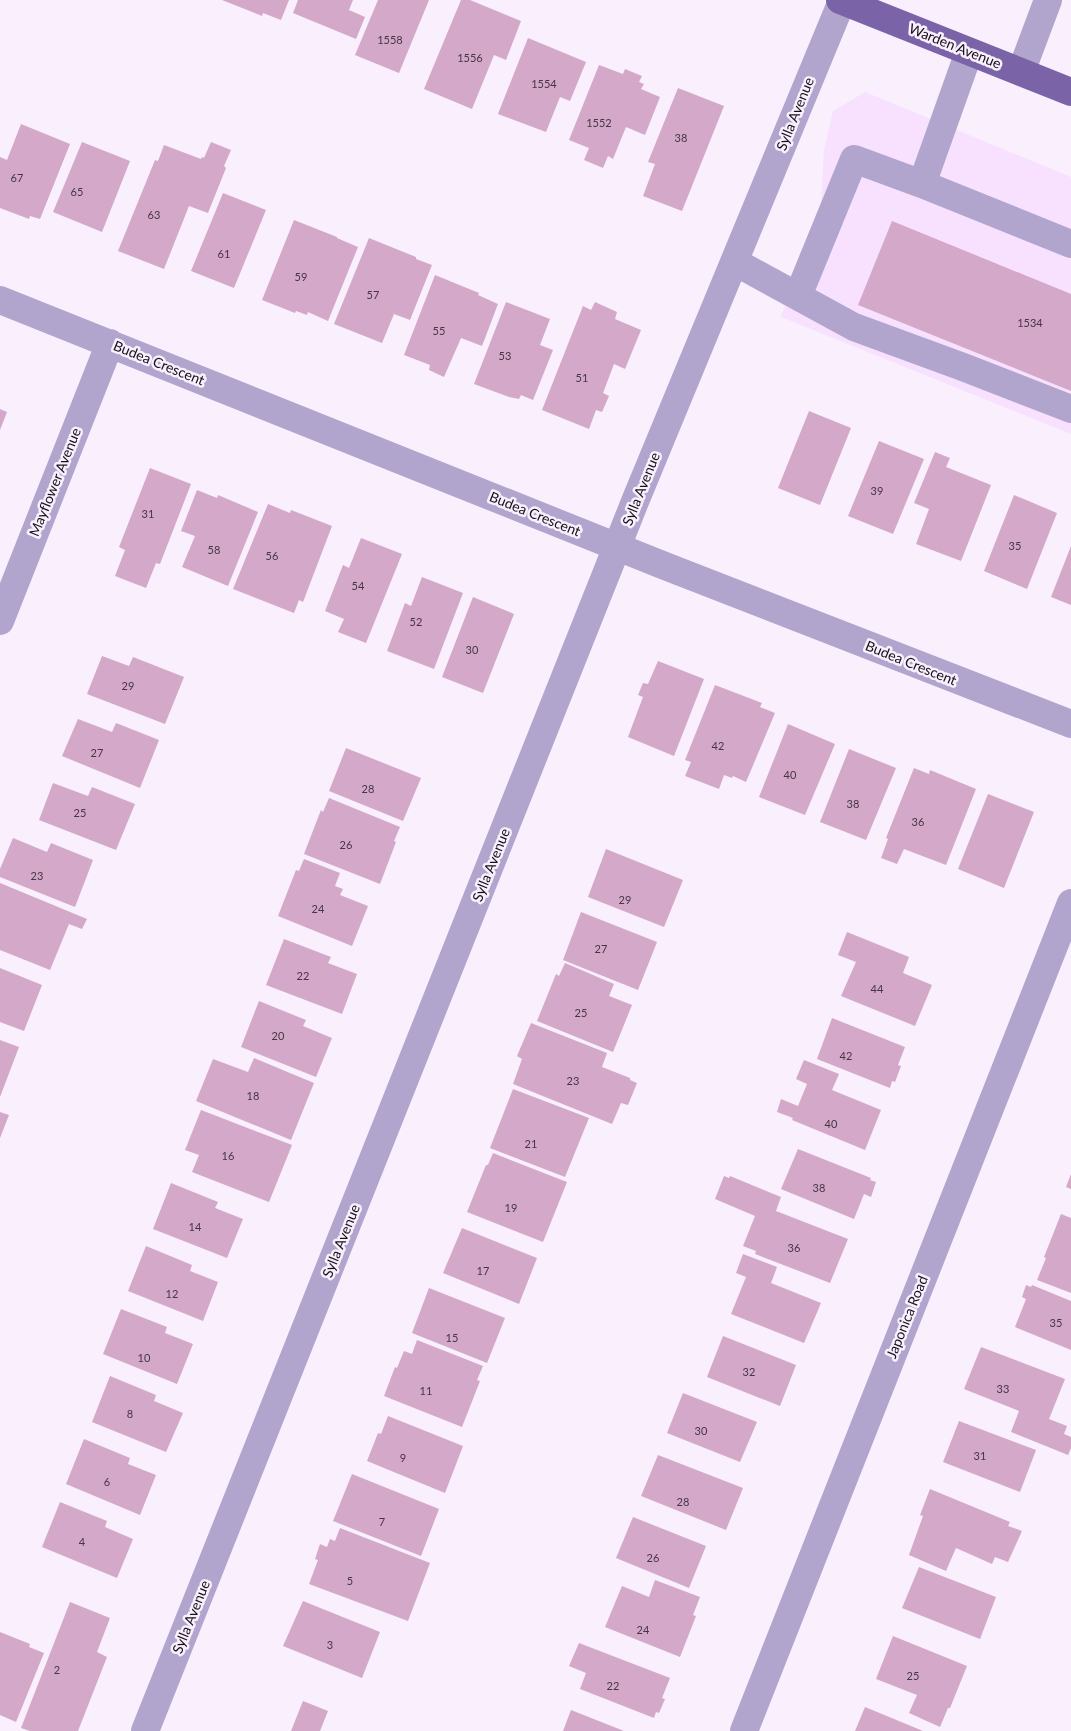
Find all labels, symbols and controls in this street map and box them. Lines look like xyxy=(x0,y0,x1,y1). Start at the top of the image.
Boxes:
street label: Warden Avenue xyxy=(907,19,1004,72)
house number: 1558 xyxy=(377,33,403,46)
house number: 1556 xyxy=(457,51,483,64)
street label: Sylla Avenue xyxy=(772,75,817,153)
house number: 1554 xyxy=(531,77,557,90)
house number: 1552 xyxy=(586,116,612,129)
house number: 38 xyxy=(675,131,687,144)
house number: 67 xyxy=(11,171,23,184)
house number: 65 xyxy=(71,185,83,198)
house number: 63 xyxy=(148,208,160,221)
house number: 61 xyxy=(218,247,230,260)
house number: 59 xyxy=(295,270,307,283)
house number: 57 xyxy=(367,288,379,301)
house number: 1534 xyxy=(1017,316,1043,329)
house number: 55 xyxy=(433,324,445,337)
street label: Budea Crescent xyxy=(111,337,207,389)
house number: 53 xyxy=(499,349,511,362)
house number: 51 xyxy=(576,371,588,384)
street label: Mayflower Avenue xyxy=(25,425,84,539)
street label: Sylla Avenue xyxy=(618,450,663,528)
house number: 39 xyxy=(871,484,883,497)
street label: Budea Crescent xyxy=(487,488,583,540)
house number: 31 xyxy=(142,507,154,520)
house number: 35 xyxy=(1009,539,1021,552)
house number: 58 xyxy=(208,543,220,556)
house number: 56 xyxy=(266,549,278,562)
house number: 54 xyxy=(352,579,365,592)
house number: 52 xyxy=(410,615,422,628)
street label: Budea Crescent xyxy=(863,637,959,689)
house number: 30 xyxy=(466,643,479,656)
house number: 29 xyxy=(122,679,134,692)
house number: 42 xyxy=(712,739,724,752)
house number: 27 xyxy=(91,746,103,759)
house number: 40 xyxy=(784,768,797,781)
house number: 28 xyxy=(362,782,374,795)
house number: 38 xyxy=(847,797,859,810)
house number: 25 xyxy=(74,806,86,819)
house number: 36 xyxy=(912,815,924,828)
street label: Sylla Avenue xyxy=(468,826,513,904)
house number: 26 xyxy=(340,838,352,851)
house number: 23 xyxy=(31,869,43,882)
house number: 29 xyxy=(619,893,631,906)
house number: 24 xyxy=(312,902,325,915)
house number: 27 xyxy=(595,942,607,955)
house number: 22 xyxy=(297,969,309,982)
house number: 44 xyxy=(871,982,884,995)
house number: 25 xyxy=(575,1006,587,1019)
house number: 20 xyxy=(272,1029,285,1042)
house number: 42 xyxy=(840,1049,852,1062)
house number: 23 xyxy=(567,1074,579,1087)
house number: 18 xyxy=(247,1089,259,1102)
house number: 40 xyxy=(825,1117,838,1130)
house number: 21 xyxy=(525,1137,537,1150)
house number: 16 xyxy=(222,1149,234,1162)
house number: 38 xyxy=(813,1181,825,1194)
house number: 19 xyxy=(505,1201,517,1214)
street label: Sylla Avenue xyxy=(318,1202,363,1280)
house number: 14 xyxy=(189,1220,202,1233)
house number: 36 xyxy=(788,1241,800,1254)
house number: 17 xyxy=(477,1264,489,1277)
street label: Japonica Road xyxy=(882,1273,931,1361)
house number: 12 xyxy=(166,1287,178,1300)
house number: 35 xyxy=(1050,1316,1062,1329)
house number: 15 xyxy=(446,1331,458,1344)
house number: 10 xyxy=(138,1351,151,1364)
house number: 32 xyxy=(743,1365,755,1378)
house number: 33 xyxy=(997,1382,1009,1395)
house number: 11 xyxy=(420,1384,432,1397)
house number: 8 xyxy=(127,1407,133,1420)
house number: 30 xyxy=(695,1424,708,1437)
house number: 31 xyxy=(974,1449,986,1462)
house number: 9 xyxy=(400,1451,406,1464)
house number: 6 xyxy=(104,1475,110,1488)
house number: 28 xyxy=(677,1495,689,1508)
house number: 7 xyxy=(379,1515,385,1528)
house number: 4 xyxy=(79,1535,86,1548)
house number: 26 xyxy=(647,1551,659,1564)
house number: 5 xyxy=(347,1574,353,1587)
street label: Sylla Avenue xyxy=(168,1578,213,1656)
house number: 24 xyxy=(637,1623,650,1636)
house number: 3 xyxy=(327,1638,333,1651)
house number: 2 xyxy=(54,1663,60,1676)
house number: 25 xyxy=(907,1669,919,1682)
house number: 22 xyxy=(607,1679,619,1692)

